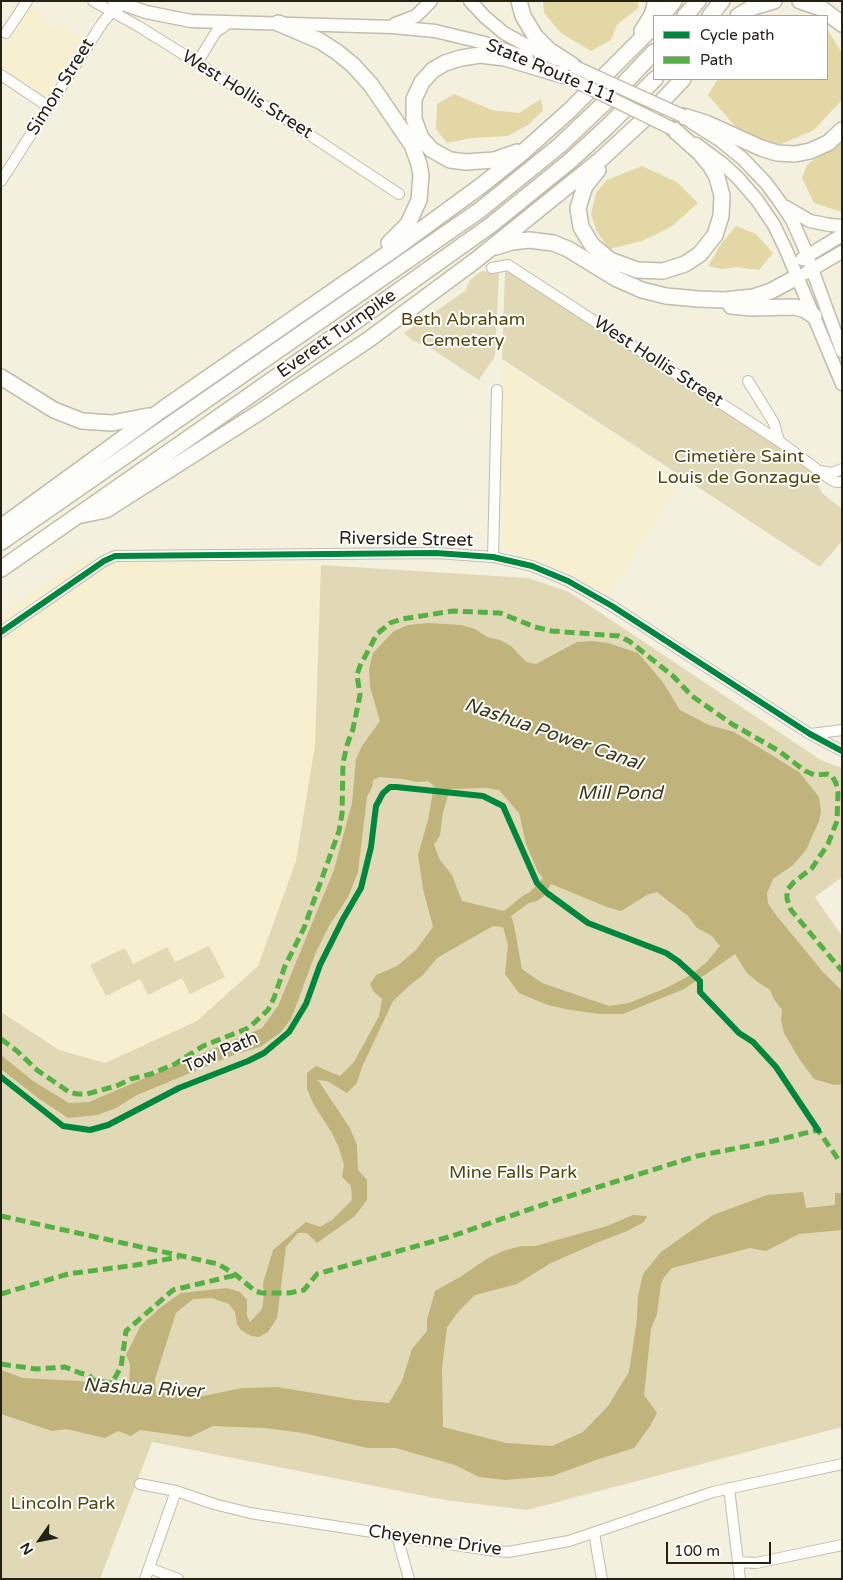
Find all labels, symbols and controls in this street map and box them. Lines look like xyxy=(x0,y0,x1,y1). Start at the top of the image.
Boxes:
legend xyxy=(653,15,828,80)
text: Cycle path xyxy=(700,26,774,44)
street label: Simon Street xyxy=(23,35,99,139)
street label: State Route 111 xyxy=(483,35,619,109)
street label: West Hollis Street xyxy=(178,46,316,144)
text: Path xyxy=(700,51,733,69)
street label: Everett Turnpike xyxy=(273,285,401,383)
park label: Beth Abraham Cemetery xyxy=(401,309,525,352)
street label: West Hollis Street xyxy=(589,312,727,412)
park label: Cimetière Saint Louis de Gonzague xyxy=(657,446,821,488)
street label: Riverside Street xyxy=(339,528,473,552)
water label: Nashua Power Canal xyxy=(461,694,645,776)
water label: Mill Pond xyxy=(578,783,662,805)
street label: Tow Path xyxy=(180,1028,262,1078)
park label: Mine Falls Park xyxy=(449,1162,577,1184)
water label: Nashua River xyxy=(83,1374,203,1404)
park label: Lincoln Park xyxy=(11,1493,115,1515)
north arrow xyxy=(15,1515,65,1565)
street label: Cheyenne Drive xyxy=(367,1521,503,1561)
scale bar xyxy=(668,1532,773,1564)
text: N xyxy=(17,1539,37,1558)
text: 100 m xyxy=(674,1542,720,1560)

